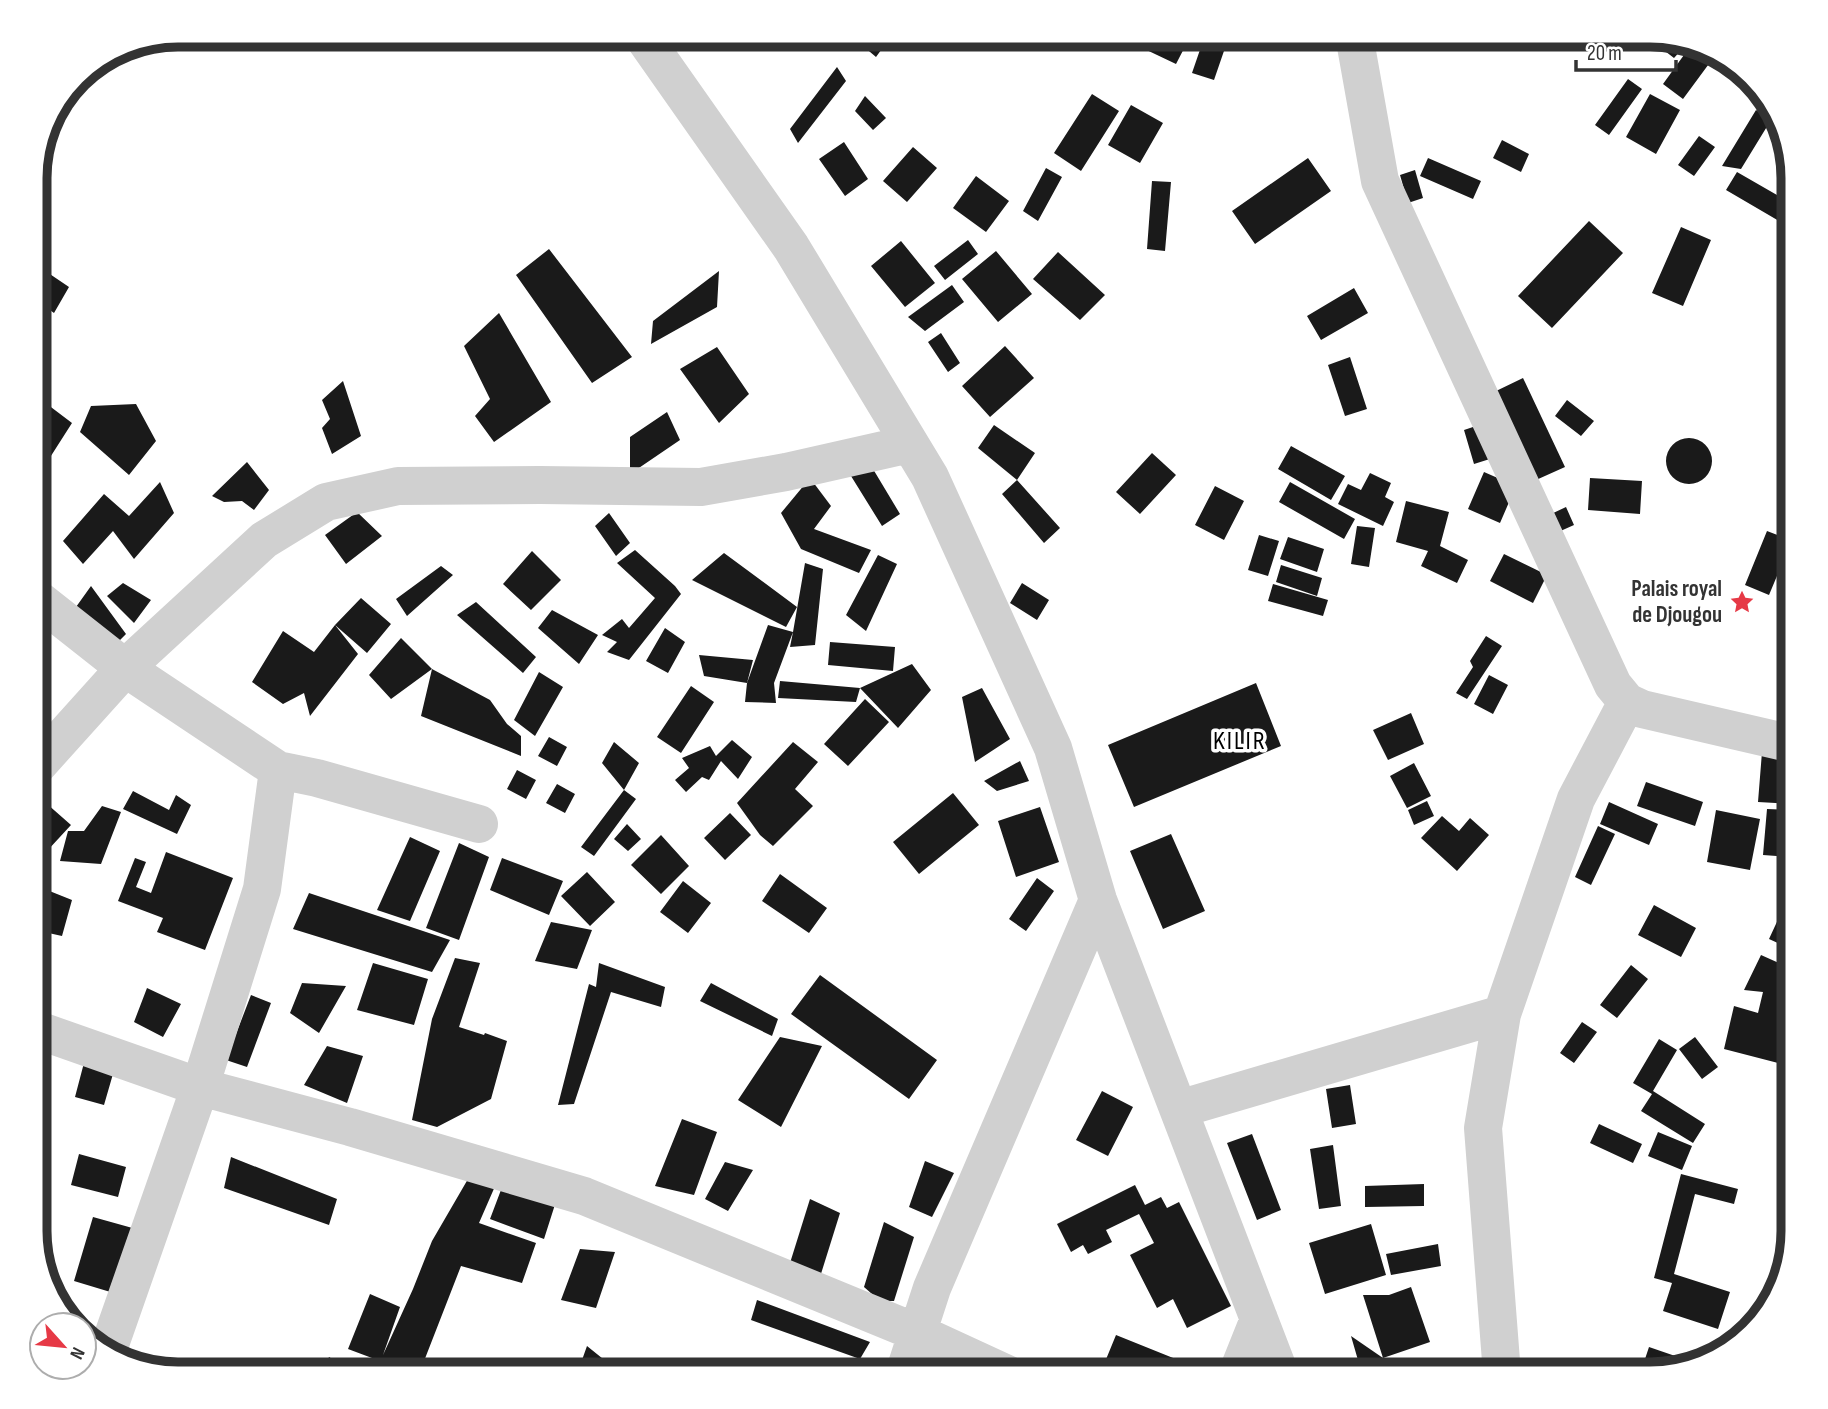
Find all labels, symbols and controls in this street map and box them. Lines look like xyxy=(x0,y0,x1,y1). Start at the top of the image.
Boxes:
scale bar xyxy=(1576,28,1676,72)
text: 20 m xyxy=(1587,41,1622,66)
place label: Palais royal de Djougou xyxy=(1631,575,1722,629)
place icon: Palais royal de Djougou xyxy=(1728,588,1756,616)
district label: KILIR xyxy=(1213,726,1267,757)
north arrow xyxy=(28,1311,98,1381)
text: N xyxy=(64,1343,89,1363)

